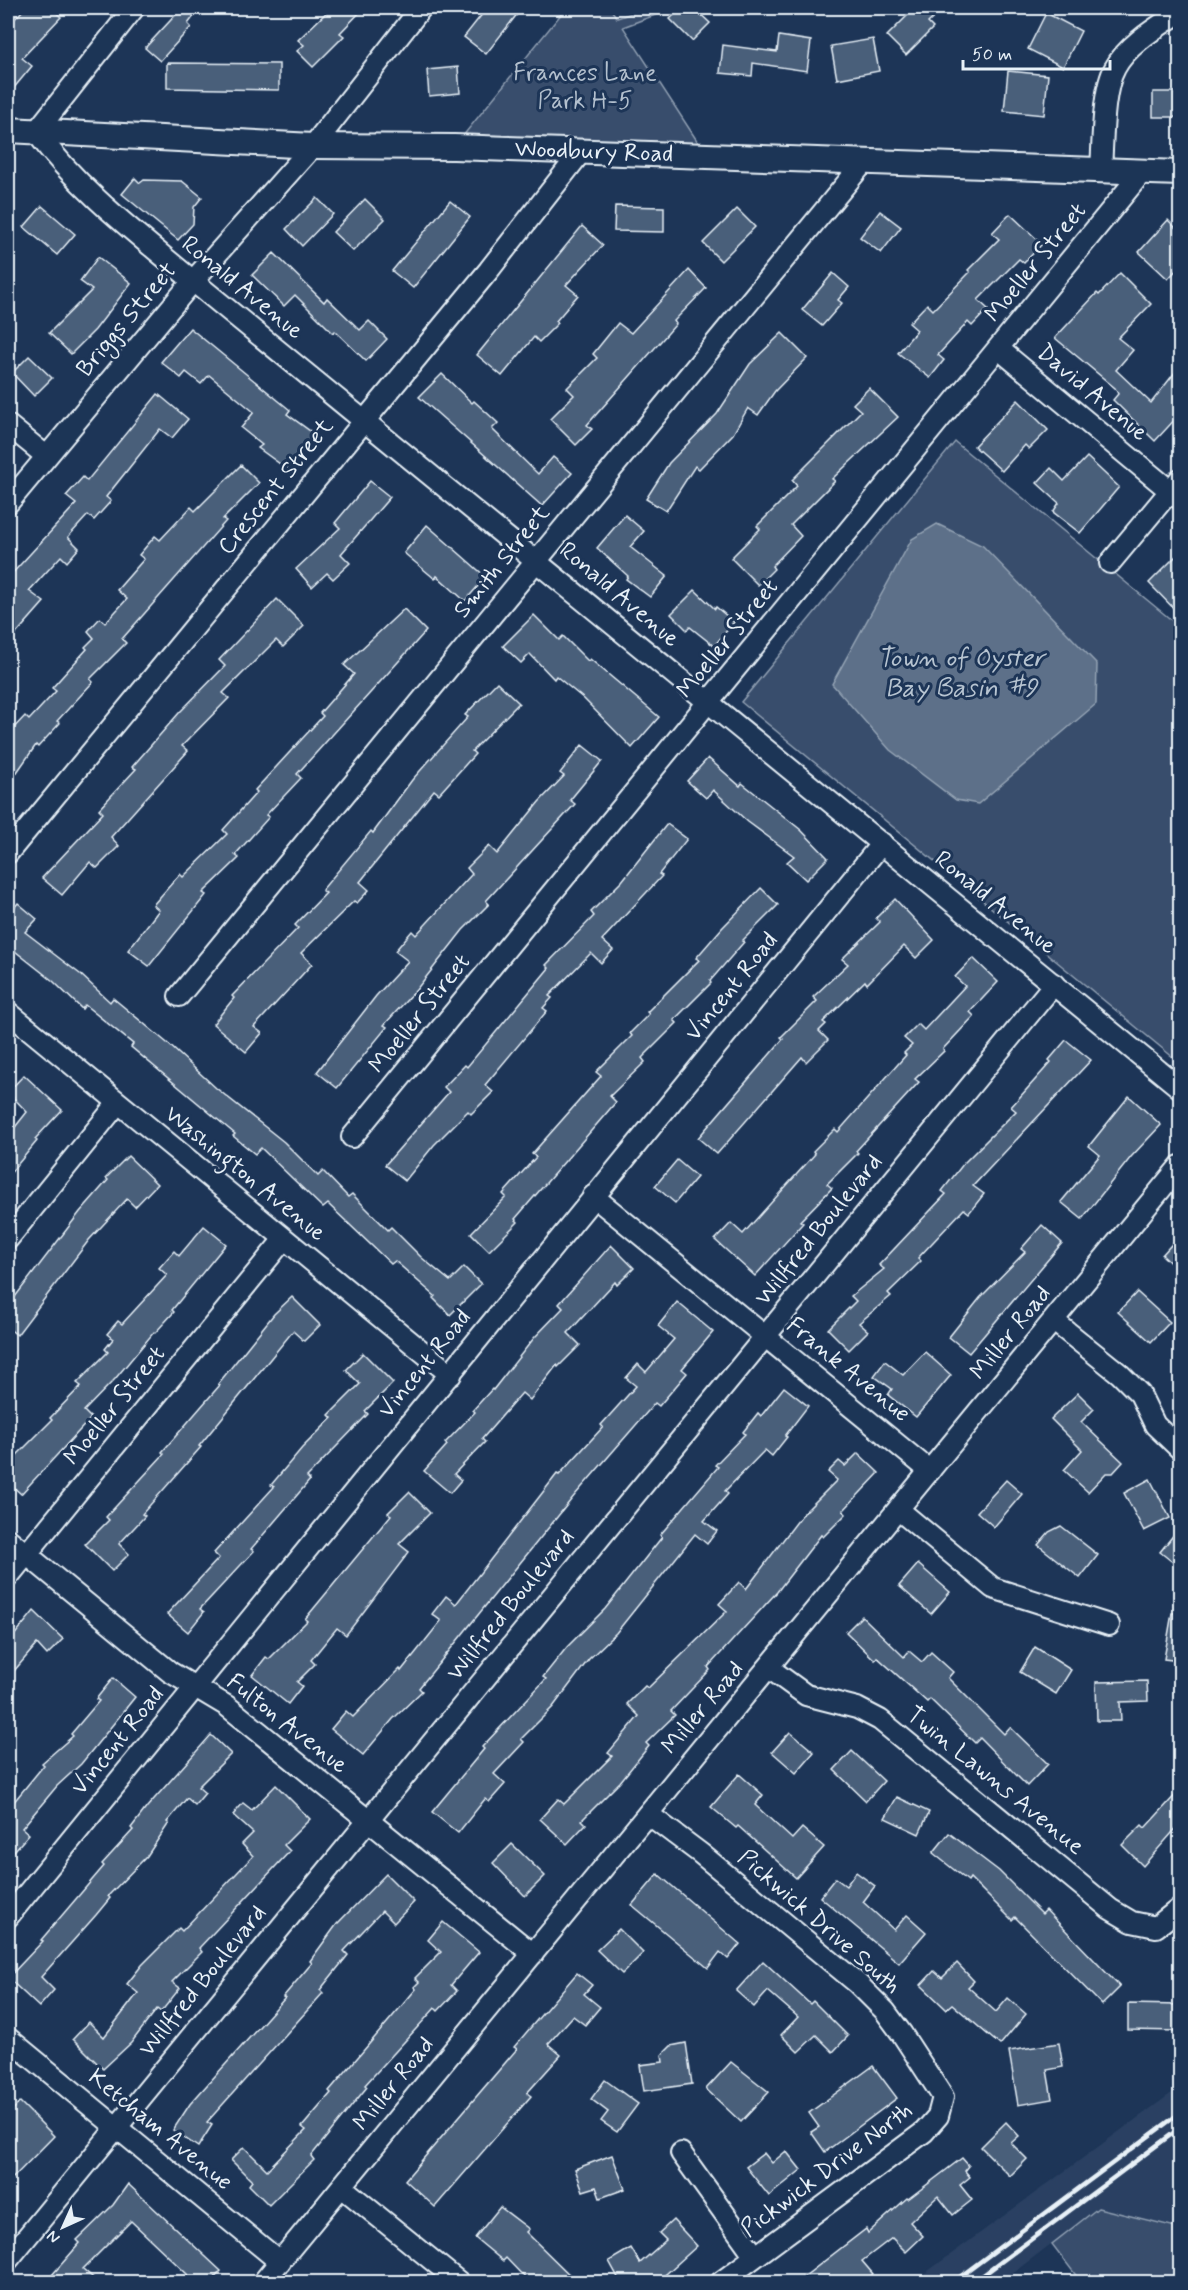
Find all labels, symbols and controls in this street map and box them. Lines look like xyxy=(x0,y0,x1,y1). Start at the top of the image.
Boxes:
scale bar xyxy=(963,33,1110,71)
text: 50 m xyxy=(972,43,1012,67)
park label: Frances Lane Park H-5 xyxy=(513,58,657,117)
street label: Woodbury Road xyxy=(514,134,674,170)
street label: Moeller Street xyxy=(978,197,1094,329)
street label: Ronald Avenue xyxy=(174,229,310,347)
street label: Briggs Street xyxy=(70,256,186,385)
street label: David Avenue xyxy=(1030,337,1154,449)
street label: Crescent Street xyxy=(211,412,341,562)
street label: Smith Street xyxy=(447,499,557,625)
street label: Ronald Avenue xyxy=(552,535,686,655)
street label: Moeller Street xyxy=(670,573,786,705)
water label: Town of Oyster Bay Basin #9 xyxy=(877,642,1048,706)
street label: Ronald Avenue xyxy=(927,844,1063,962)
street label: Vincent Road xyxy=(678,926,786,1048)
street label: Moeller Street xyxy=(362,948,478,1080)
street label: Washington Avenue xyxy=(156,1099,332,1251)
street label: Willfred Boulevard xyxy=(748,1148,890,1312)
street label: Miller Road xyxy=(963,1279,1059,1387)
street label: Vincent Road xyxy=(371,1303,479,1425)
street label: Frank Avenue xyxy=(780,1310,916,1430)
street label: Moeller Street xyxy=(57,1340,173,1472)
street label: Willfred Boulevard xyxy=(440,1523,582,1687)
street label: Miller Road xyxy=(655,1655,751,1761)
street label: Fulton Avenue xyxy=(220,1667,354,1781)
street label: Vincent Road xyxy=(64,1680,172,1802)
street label: Twin Lawns Avenue xyxy=(900,1700,1091,1862)
street label: Pickwick Drive South xyxy=(731,1843,907,2001)
street label: Willfred Boulevard xyxy=(132,1899,274,2063)
street label: Miller Road xyxy=(346,2030,442,2138)
street label: Ketcham Avenue xyxy=(81,2062,239,2198)
street label: Pickwick Drive North xyxy=(735,2095,919,2245)
north arrow xyxy=(33,2197,93,2257)
text: N xyxy=(42,2225,65,2248)

